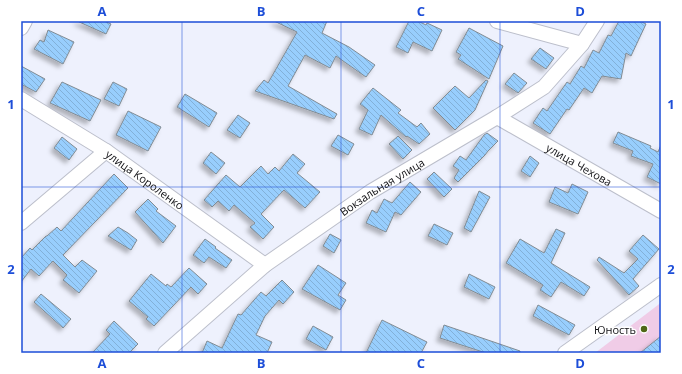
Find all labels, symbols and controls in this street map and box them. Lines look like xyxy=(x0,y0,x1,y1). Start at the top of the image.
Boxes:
text: A xyxy=(98,2,107,20)
text: B xyxy=(257,2,266,20)
text: C xyxy=(417,2,425,20)
text: D xyxy=(575,2,585,20)
text: 1 xyxy=(7,95,15,113)
text: 1 xyxy=(667,95,675,113)
street label: улица Чехова xyxy=(544,139,615,189)
street label: улица Короленко xyxy=(103,146,188,213)
street label: Вокзальная улица xyxy=(336,154,427,219)
text: 2 xyxy=(7,260,15,278)
text: 2 xyxy=(667,260,675,278)
place label: Юность xyxy=(594,322,636,337)
marker: Юность xyxy=(639,324,649,334)
text: A xyxy=(98,354,107,372)
text: B xyxy=(257,354,266,372)
text: C xyxy=(417,354,425,372)
text: D xyxy=(575,354,585,372)

